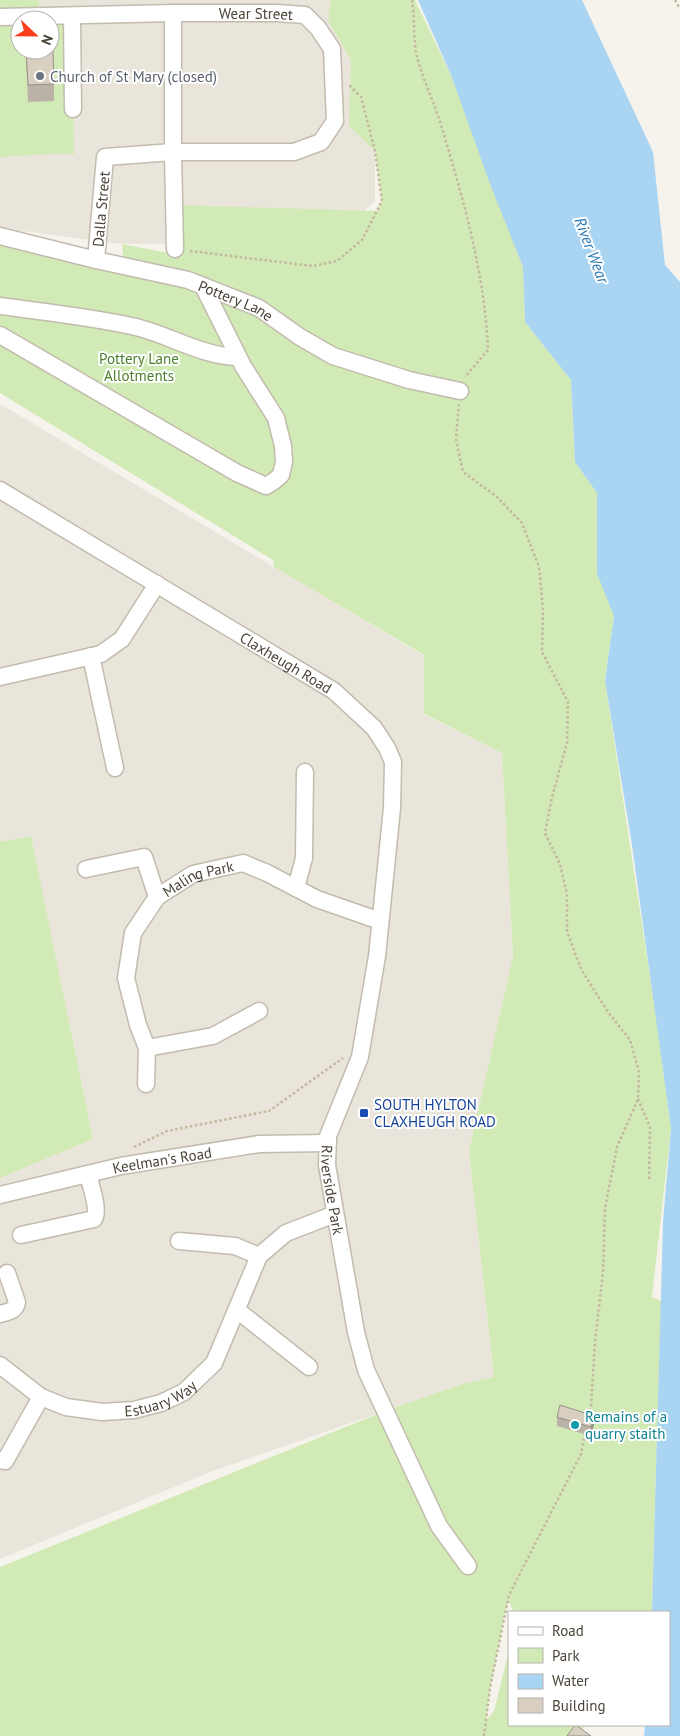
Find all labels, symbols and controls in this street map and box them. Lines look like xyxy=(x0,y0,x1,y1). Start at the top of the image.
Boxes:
street label: Wear Street xyxy=(219,3,294,24)
north arrow xyxy=(10,10,60,60)
text: N xyxy=(37,32,57,48)
place label: Church of St Mary (closed) xyxy=(50,67,217,86)
marker: Church of St Mary (closed) xyxy=(34,70,46,82)
street label: Dalla Street xyxy=(88,170,114,248)
water label: River Wear xyxy=(570,214,614,287)
street label: Pottery Lane xyxy=(196,276,277,325)
park label: Pottery Lane Allotments xyxy=(99,349,179,385)
street label: Claxheugh Road xyxy=(237,627,336,697)
street label: Maling Park xyxy=(159,856,236,901)
place label: SOUTH HYLTON CLAXHEUGH ROAD xyxy=(374,1095,496,1131)
marker: SOUTH HYLTON CLAXHEUGH ROAD xyxy=(358,1107,370,1119)
street label: Keelman's Road xyxy=(110,1142,213,1177)
street label: Riverside Park xyxy=(317,1145,349,1237)
street label: Estuary Way xyxy=(124,1376,200,1420)
place label: Remains of a quarry staith xyxy=(585,1407,667,1443)
marker: Remains of a quarry staith xyxy=(569,1419,581,1431)
legend xyxy=(508,1611,670,1726)
text: Road xyxy=(552,1621,584,1640)
text: Park xyxy=(552,1646,580,1665)
text: Water xyxy=(552,1671,589,1690)
text: Building xyxy=(552,1696,606,1715)

